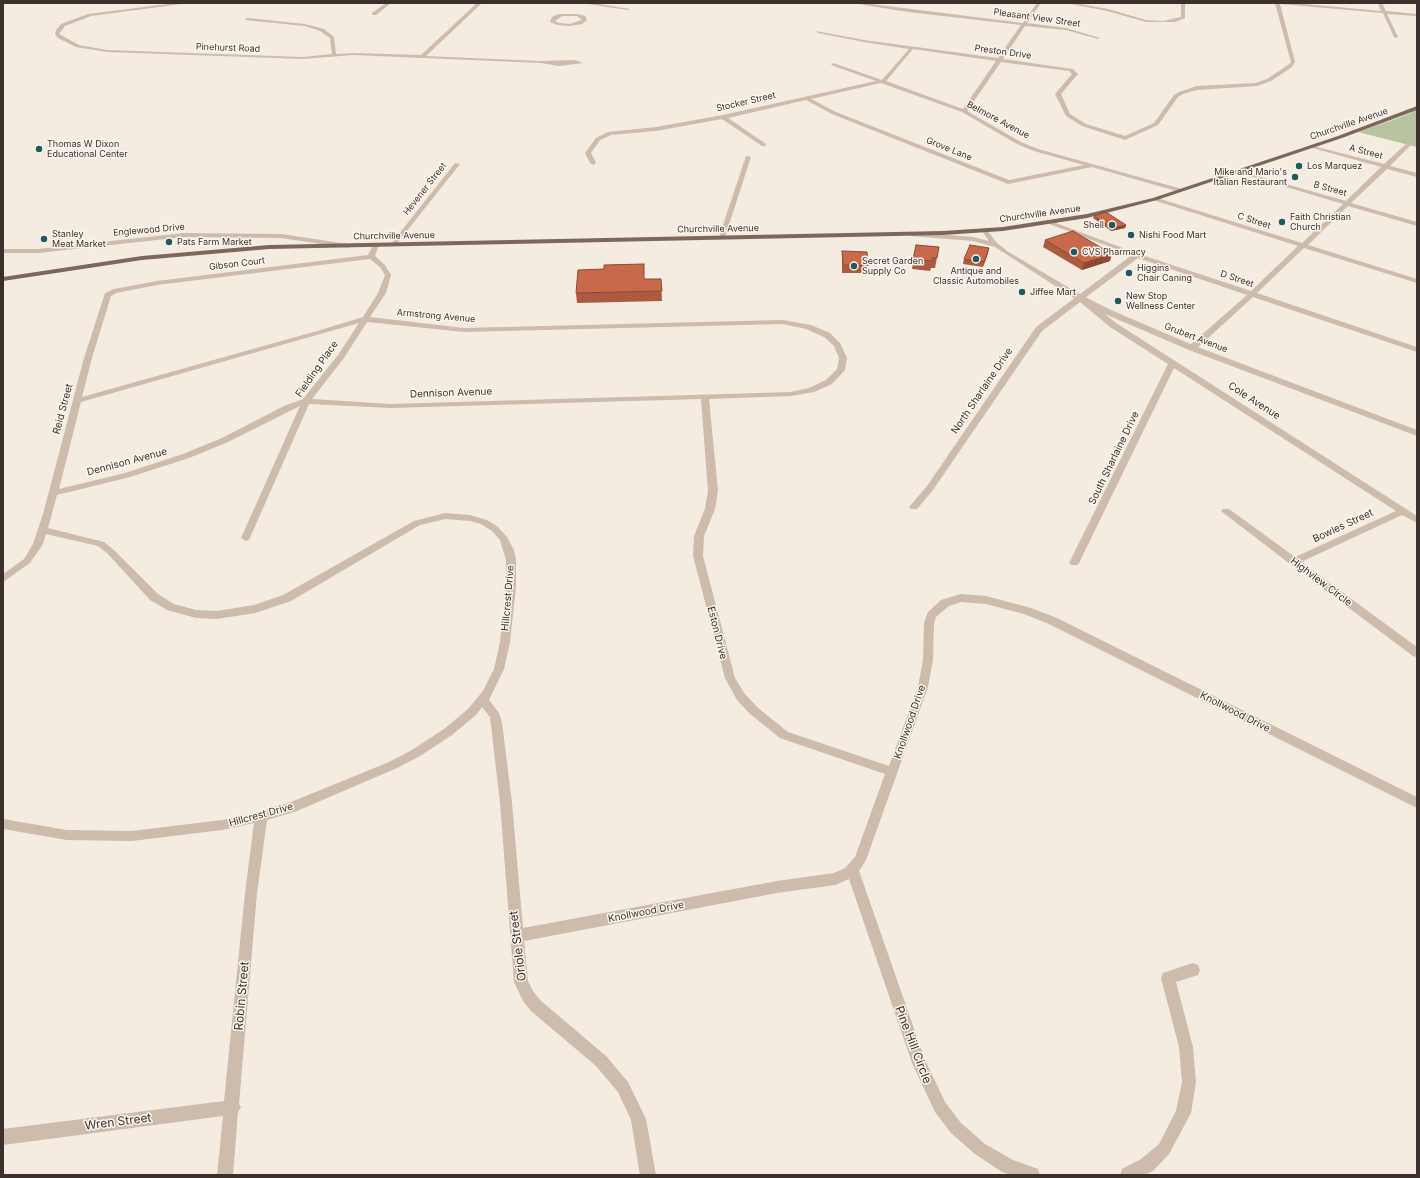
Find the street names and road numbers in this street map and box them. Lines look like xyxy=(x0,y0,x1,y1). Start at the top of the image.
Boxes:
street label: Pleasant View Street xyxy=(993,7,1081,29)
street label: Pinehurst Road xyxy=(196,41,260,55)
street label: Preston Drive xyxy=(974,43,1032,61)
street label: Stocker Street xyxy=(715,90,777,114)
street label: Belmore Avenue xyxy=(965,99,1031,141)
street label: Churchville Avenue xyxy=(1309,106,1389,142)
street label: Grove Lane xyxy=(924,135,974,163)
street label: A Street xyxy=(1348,142,1384,162)
street label: Hevener Street xyxy=(401,161,449,217)
street label: B Street xyxy=(1312,179,1348,199)
street label: Churchville Avenue xyxy=(999,203,1081,225)
street label: C Street xyxy=(1236,211,1272,231)
street label: Englewood Drive xyxy=(113,221,185,239)
street label: Churchville Avenue xyxy=(677,223,759,235)
street label: Churchville Avenue xyxy=(353,230,435,242)
street label: Gibson Court xyxy=(208,255,266,273)
street label: D Street xyxy=(1219,268,1255,290)
street label: Armstrong Avenue xyxy=(396,307,476,325)
street label: Grubert Avenue xyxy=(1163,321,1229,355)
street label: Fielding Place xyxy=(293,339,341,399)
street label: North Sharlaine Drive xyxy=(949,346,1015,436)
street label: Cole Avenue xyxy=(1226,380,1282,422)
street label: Reid Street xyxy=(51,382,75,436)
street label: Dennison Avenue xyxy=(410,386,492,400)
street label: South Sharlaine Drive xyxy=(1086,410,1142,506)
street label: Dennison Avenue xyxy=(86,446,168,478)
street label: Bowles Street xyxy=(1311,507,1375,545)
street label: Highview Circle xyxy=(1288,555,1354,609)
street label: Hillcrest Drive xyxy=(499,565,517,631)
street label: Eston Drive xyxy=(705,605,729,661)
street label: Knollwood Drive xyxy=(892,684,928,760)
street label: Knollwood Drive xyxy=(1198,689,1272,735)
street label: Hillcrest Drive xyxy=(228,801,294,829)
street label: Knollwood Drive xyxy=(607,899,685,925)
street label: Oriole Street xyxy=(507,910,529,982)
street label: Robin Street xyxy=(232,961,252,1031)
street label: Pine Hill Circle xyxy=(892,1004,934,1086)
street label: Wren Street xyxy=(84,1111,152,1133)

